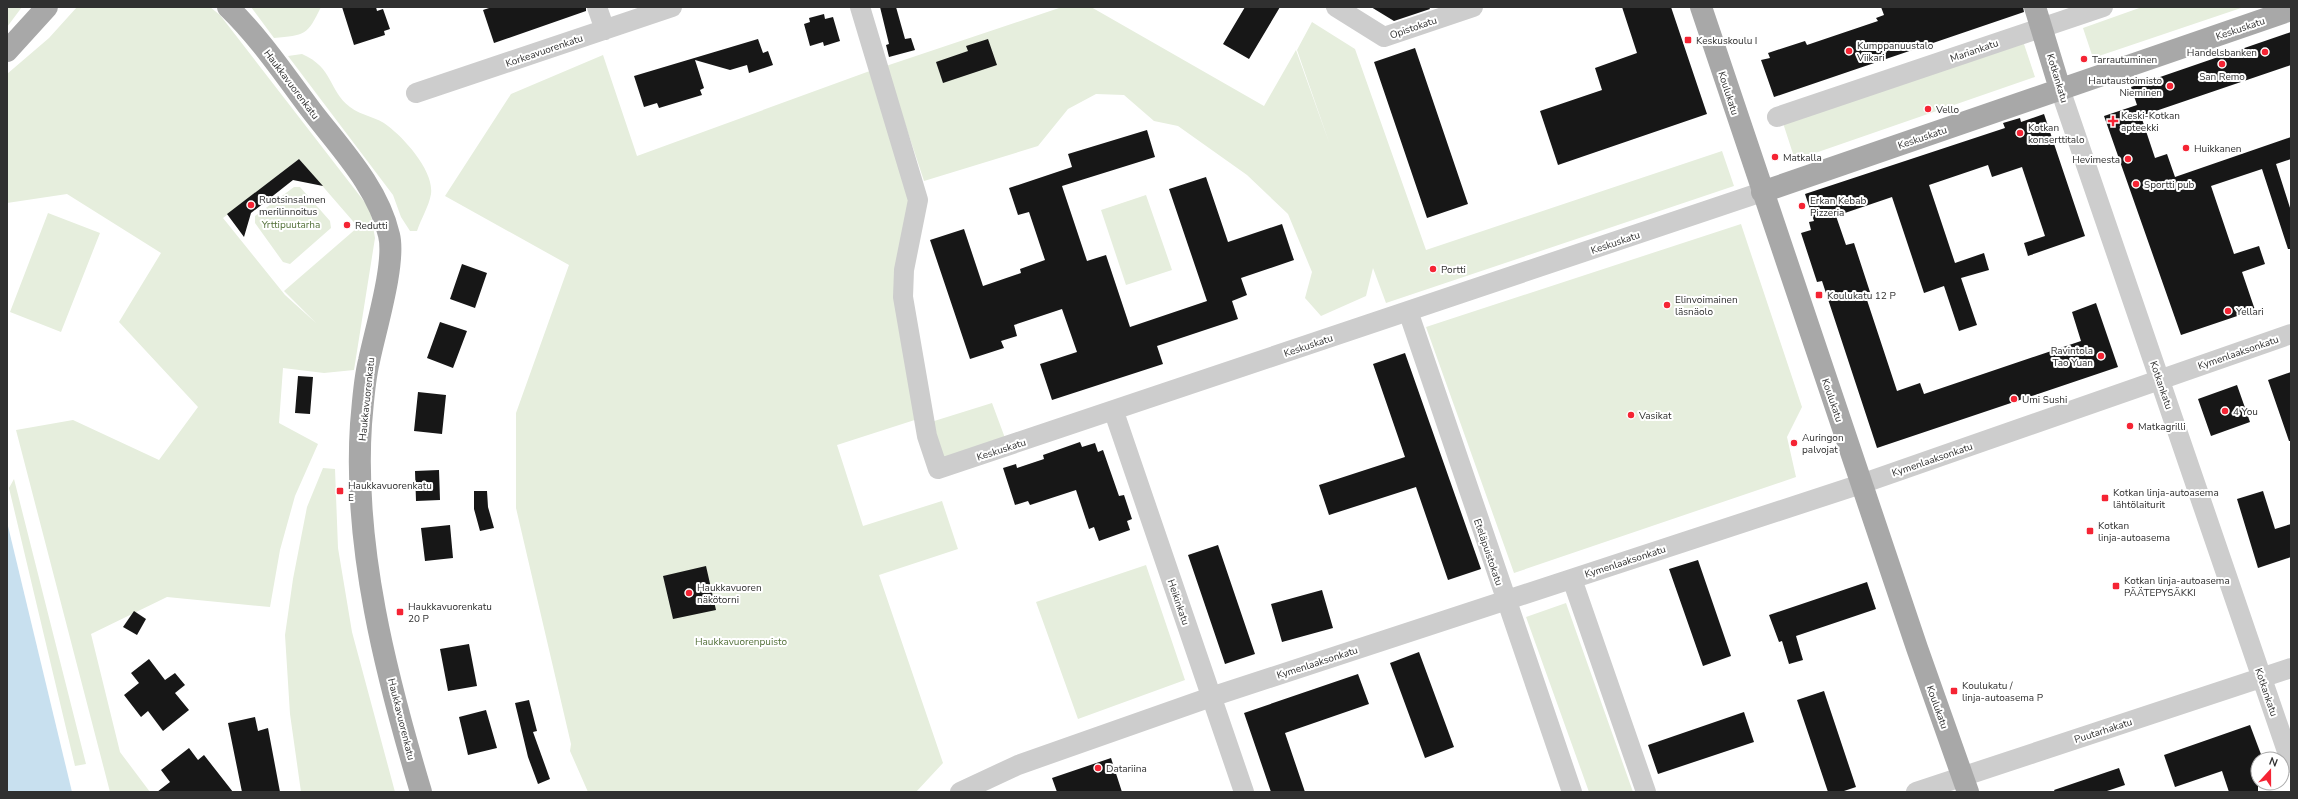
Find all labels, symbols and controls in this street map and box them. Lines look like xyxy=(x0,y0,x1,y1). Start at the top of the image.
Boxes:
street label: Opistokatu xyxy=(1388,13,1439,43)
street label: Keskuskatu xyxy=(2214,14,2267,44)
street label: Korkeavuorenkatu xyxy=(504,31,585,71)
place label: Keskuskoulu I xyxy=(1696,34,1757,48)
marker: Keskuskoulu I xyxy=(1683,35,1693,45)
street label: Mariankatu xyxy=(1948,36,2000,66)
place label: Kumppanuustalo Viikari xyxy=(1856,39,1934,65)
marker: Kumppanuustalo Viikari xyxy=(1844,46,1854,56)
place label: Handelsbanken xyxy=(2187,46,2257,60)
street label: Haukkavuorenkatu xyxy=(260,47,322,122)
marker: Handelsbanken xyxy=(2260,47,2270,57)
street label: Kotkankatu xyxy=(2043,52,2071,104)
place label: Tarrautuminen xyxy=(2092,53,2157,67)
marker: Tarrautuminen xyxy=(2079,54,2089,64)
marker: San Remo xyxy=(2217,59,2227,69)
street label: Koulukatu xyxy=(1714,70,1742,117)
place label: San Remo xyxy=(2199,70,2245,84)
place label: Hautaustoimisto Nieminen xyxy=(2088,74,2162,100)
marker: Hautaustoimisto Nieminen xyxy=(2165,81,2175,91)
place label: Vello xyxy=(1935,103,1959,117)
marker: Vello xyxy=(1923,104,1933,114)
place label: Keski-Kotkan apteekki xyxy=(2121,109,2180,135)
marker: Keski-Kotkan apteekki xyxy=(2108,116,2118,126)
place label: Kotkan konserttitalo xyxy=(2028,121,2085,147)
street label: Keskuskatu xyxy=(1896,123,1949,153)
marker: Kotkan konserttitalo xyxy=(2015,128,2025,138)
place label: Huikkanen xyxy=(2194,142,2241,156)
marker: Huikkanen xyxy=(2181,143,2191,153)
place label: Matkalla xyxy=(1783,151,1822,165)
marker: Matkalla xyxy=(1770,152,1780,162)
place label: Hevimesta xyxy=(2072,153,2120,167)
marker: Hevimesta xyxy=(2123,154,2133,164)
place label: Sportti pub xyxy=(2144,178,2195,192)
marker: Sportti pub xyxy=(2131,179,2141,189)
place label: Ruotsinsalmen merilinnoitus xyxy=(259,193,326,219)
place label: Erkan Kebab Pizzeria xyxy=(1810,194,1866,220)
marker: Ruotsinsalmen merilinnoitus xyxy=(246,200,256,210)
marker: Erkan Kebab Pizzeria xyxy=(1797,201,1807,211)
park label: Yrttipuutarha xyxy=(261,218,320,232)
place label: Redutti xyxy=(355,219,388,233)
marker: Redutti xyxy=(342,220,352,230)
street label: Keskuskatu xyxy=(1589,228,1642,258)
place label: Portti xyxy=(1441,263,1466,277)
marker: Portti xyxy=(1428,264,1438,274)
place label: Koulukatu 12 P xyxy=(1827,289,1896,303)
marker: Koulukatu 12 P xyxy=(1814,290,1824,300)
place label: Elinvoimainen läsnäolo xyxy=(1675,293,1738,319)
marker: Elinvoimainen läsnäolo xyxy=(1662,300,1672,310)
place label: Yellari xyxy=(2235,305,2264,319)
marker: Yellari xyxy=(2223,306,2233,316)
street label: Keskuskatu xyxy=(1282,331,1335,361)
street label: Kymenlaaksonkatu xyxy=(2196,333,2281,373)
place label: Ravintola Tao Yuan xyxy=(2051,344,2093,370)
marker: Ravintola Tao Yuan xyxy=(2096,351,2106,361)
street label: Haukkavuorenkatu xyxy=(356,357,378,442)
street label: Kotkankatu xyxy=(2146,359,2176,411)
street label: Koulukatu xyxy=(1818,377,1846,424)
place label: Umi Sushi xyxy=(2022,393,2067,407)
marker: Umi Sushi xyxy=(2009,394,2019,404)
place label: 4 You xyxy=(2233,405,2258,419)
marker: 4 You xyxy=(2220,406,2230,416)
place label: Vasikat xyxy=(1638,409,1672,423)
marker: Vasikat xyxy=(1626,410,1636,420)
place label: Matkagrilli xyxy=(2138,420,2186,434)
marker: Matkagrilli xyxy=(2125,421,2135,431)
place label: Auringon palvojat xyxy=(1802,431,1844,457)
street label: Keskuskatu xyxy=(975,435,1028,464)
marker: Auringon palvojat xyxy=(1789,438,1799,448)
street label: Kymenlaaksonkatu xyxy=(1890,440,1975,480)
place label: Haukkavuorenkatu E xyxy=(348,479,432,505)
marker: Haukkavuorenkatu E xyxy=(335,486,345,496)
place label: Kotkan linja-autoasema lähtölaiturit xyxy=(2113,486,2219,512)
marker: Kotkan linja-autoasema lähtölaiturit xyxy=(2100,493,2110,503)
street label: Eteläpuistokatu xyxy=(1470,517,1506,588)
place label: Kotkan linja-autoasema xyxy=(2098,519,2170,545)
marker: Kotkan linja-autoasema xyxy=(2085,526,2095,536)
street label: Kymenlaaksonkatu xyxy=(1583,542,1668,582)
place label: Kotkan linja-autoasema PÄÄTEPYSÄKKI xyxy=(2124,574,2230,600)
street label: Heikinkatu xyxy=(1164,578,1192,627)
place label: Haukkavuoren näkötorni xyxy=(697,581,762,607)
marker: Kotkan linja-autoasema PÄÄTEPYSÄKKI xyxy=(2111,581,2121,591)
marker: Haukkavuoren näkötorni xyxy=(684,588,694,598)
place label: Haukkavuorenkatu 20 P xyxy=(408,600,492,626)
marker: Haukkavuorenkatu 20 P xyxy=(395,607,405,617)
park label: Haukkavuorenpuisto xyxy=(695,635,787,649)
street label: Kymenlaaksonkatu xyxy=(1275,643,1360,683)
street label: Kotkankatu xyxy=(2251,666,2281,718)
street label: Haukkavuorenkatu xyxy=(384,677,418,762)
place label: Koulukatu / linja-autoasema P xyxy=(1962,679,2044,705)
street label: Koulukatu xyxy=(1923,684,1951,731)
marker: Koulukatu / linja-autoasema P xyxy=(1949,686,1959,696)
street label: Puutarhakatu xyxy=(2073,715,2134,747)
north arrow xyxy=(2250,751,2290,791)
text: N xyxy=(2267,754,2280,771)
place label: Datariina xyxy=(1106,762,1147,776)
marker: Datariina xyxy=(1093,763,1103,773)

